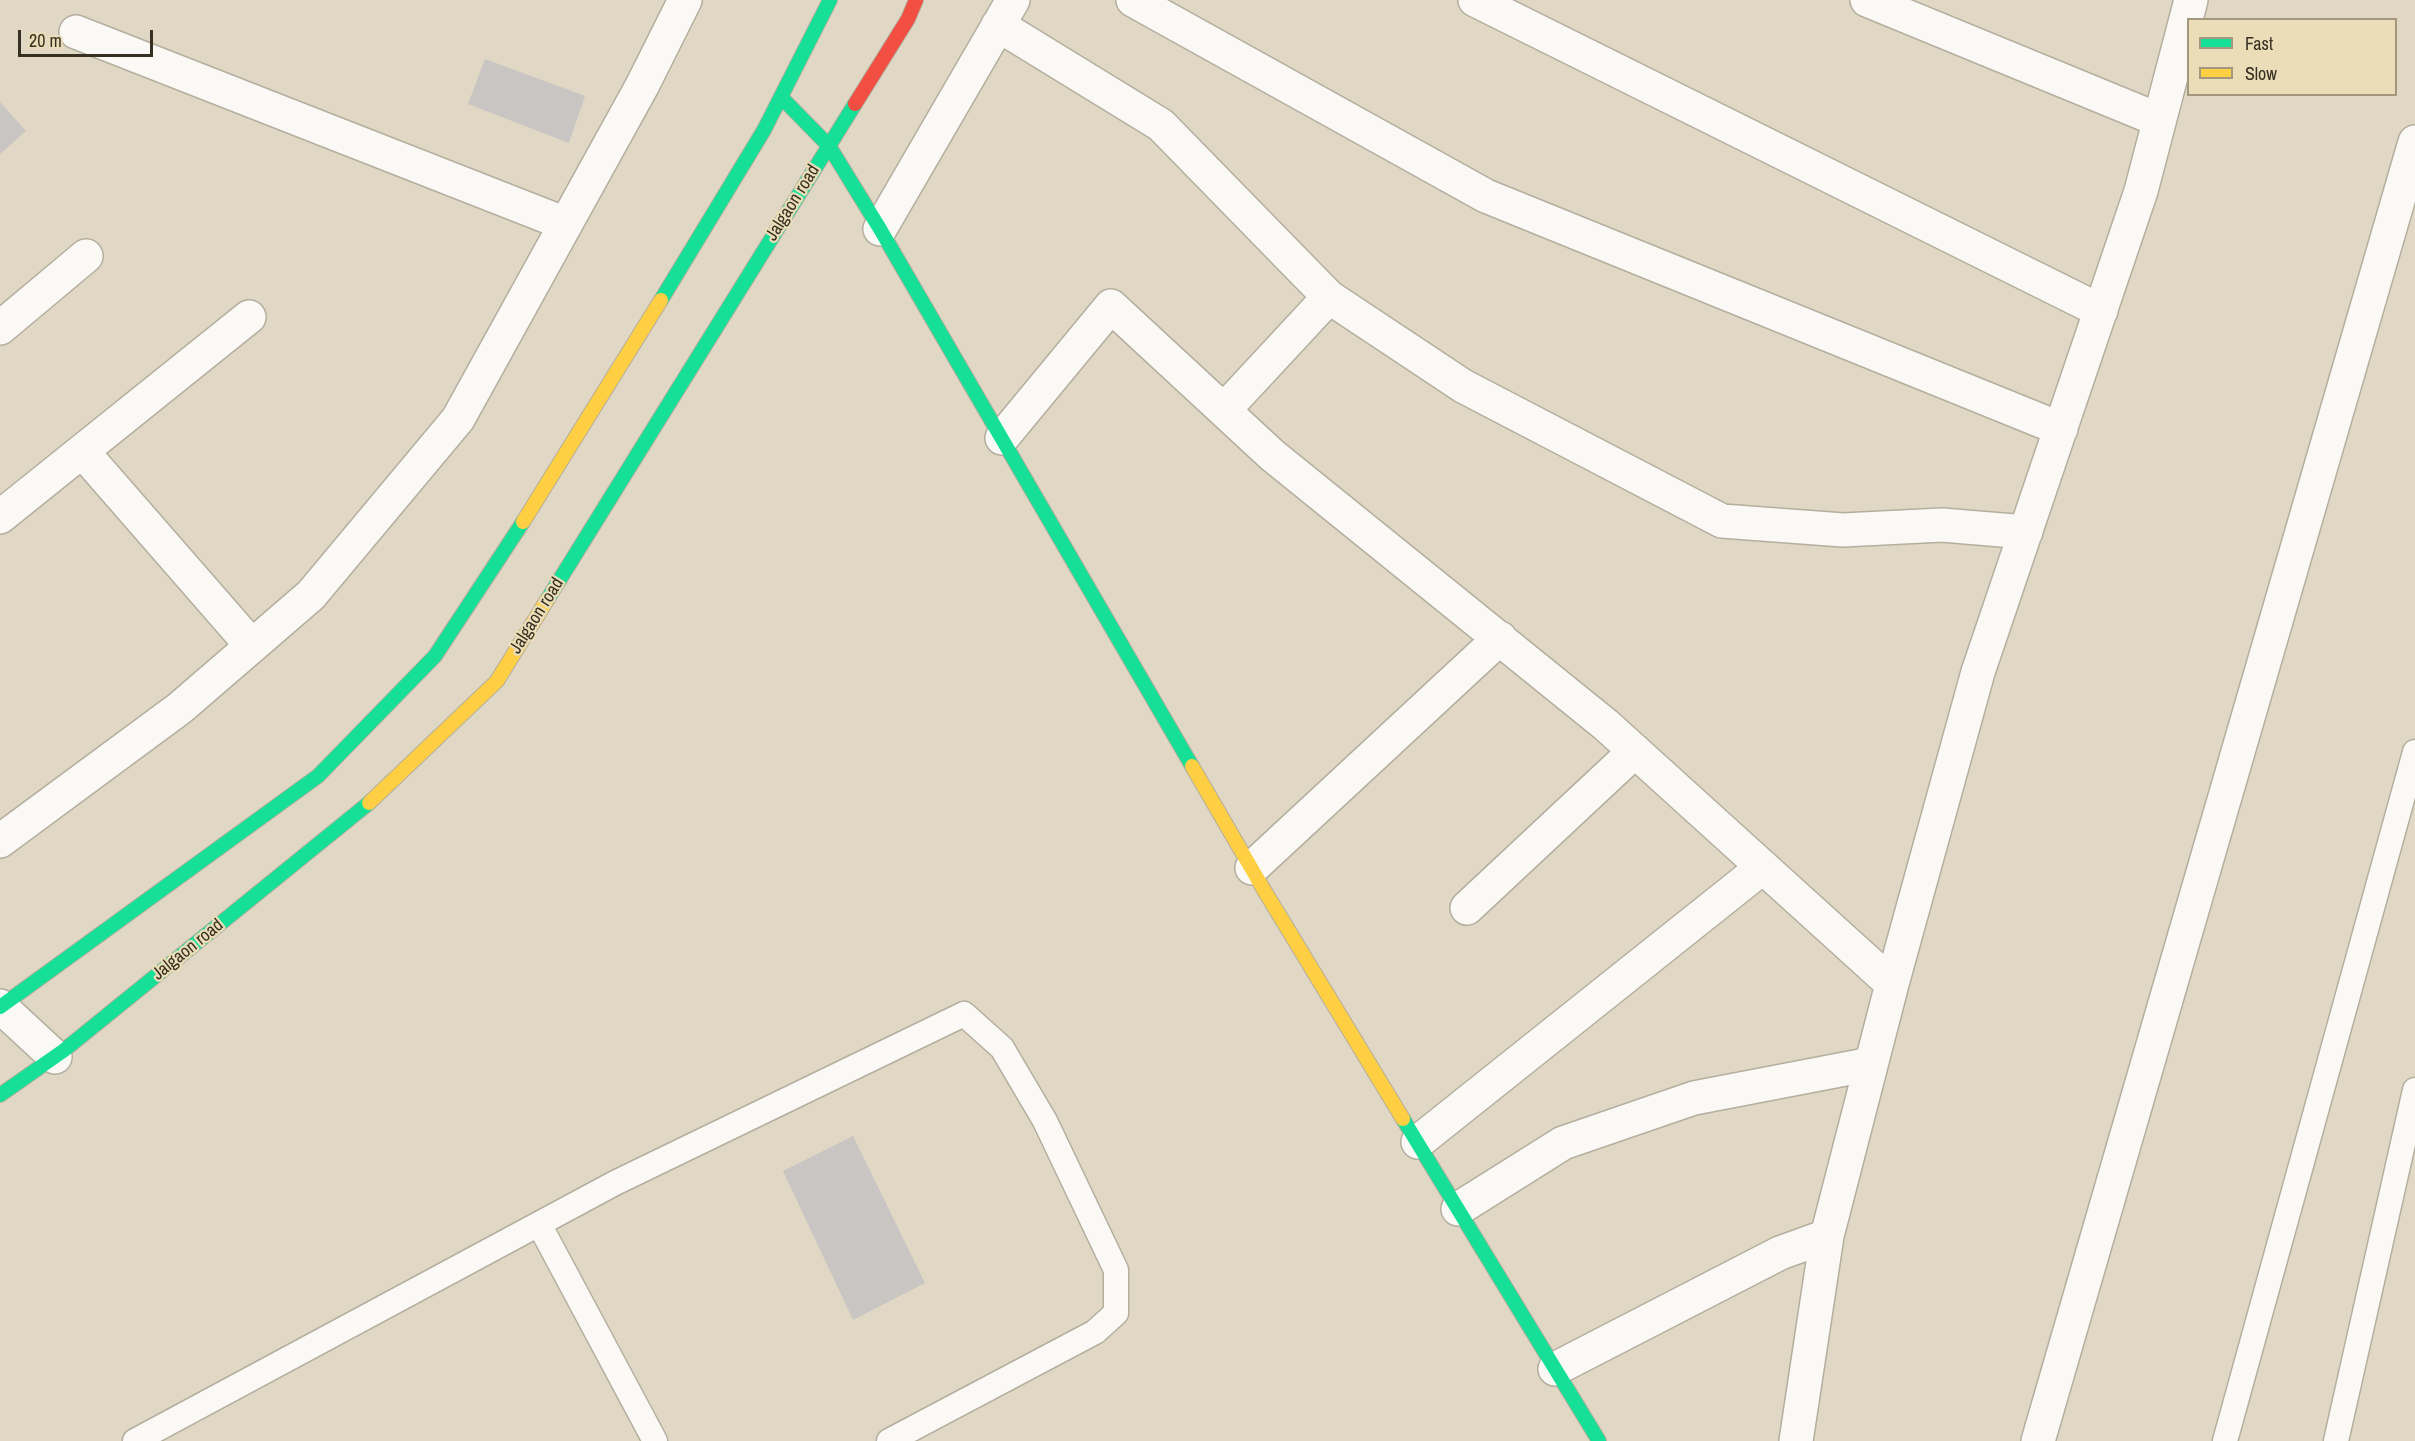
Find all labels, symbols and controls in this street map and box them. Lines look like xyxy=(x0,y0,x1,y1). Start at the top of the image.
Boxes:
scale bar xyxy=(21,18,156,56)
legend xyxy=(2187,18,2397,96)
text: 20 m xyxy=(29,28,62,53)
text: Fast xyxy=(2245,31,2273,56)
text: Slow xyxy=(2245,61,2277,86)
street label: Jalgaon road xyxy=(761,161,825,245)
street label: Jalgaon road xyxy=(505,574,569,658)
street label: Jalgaon road xyxy=(148,915,228,985)

